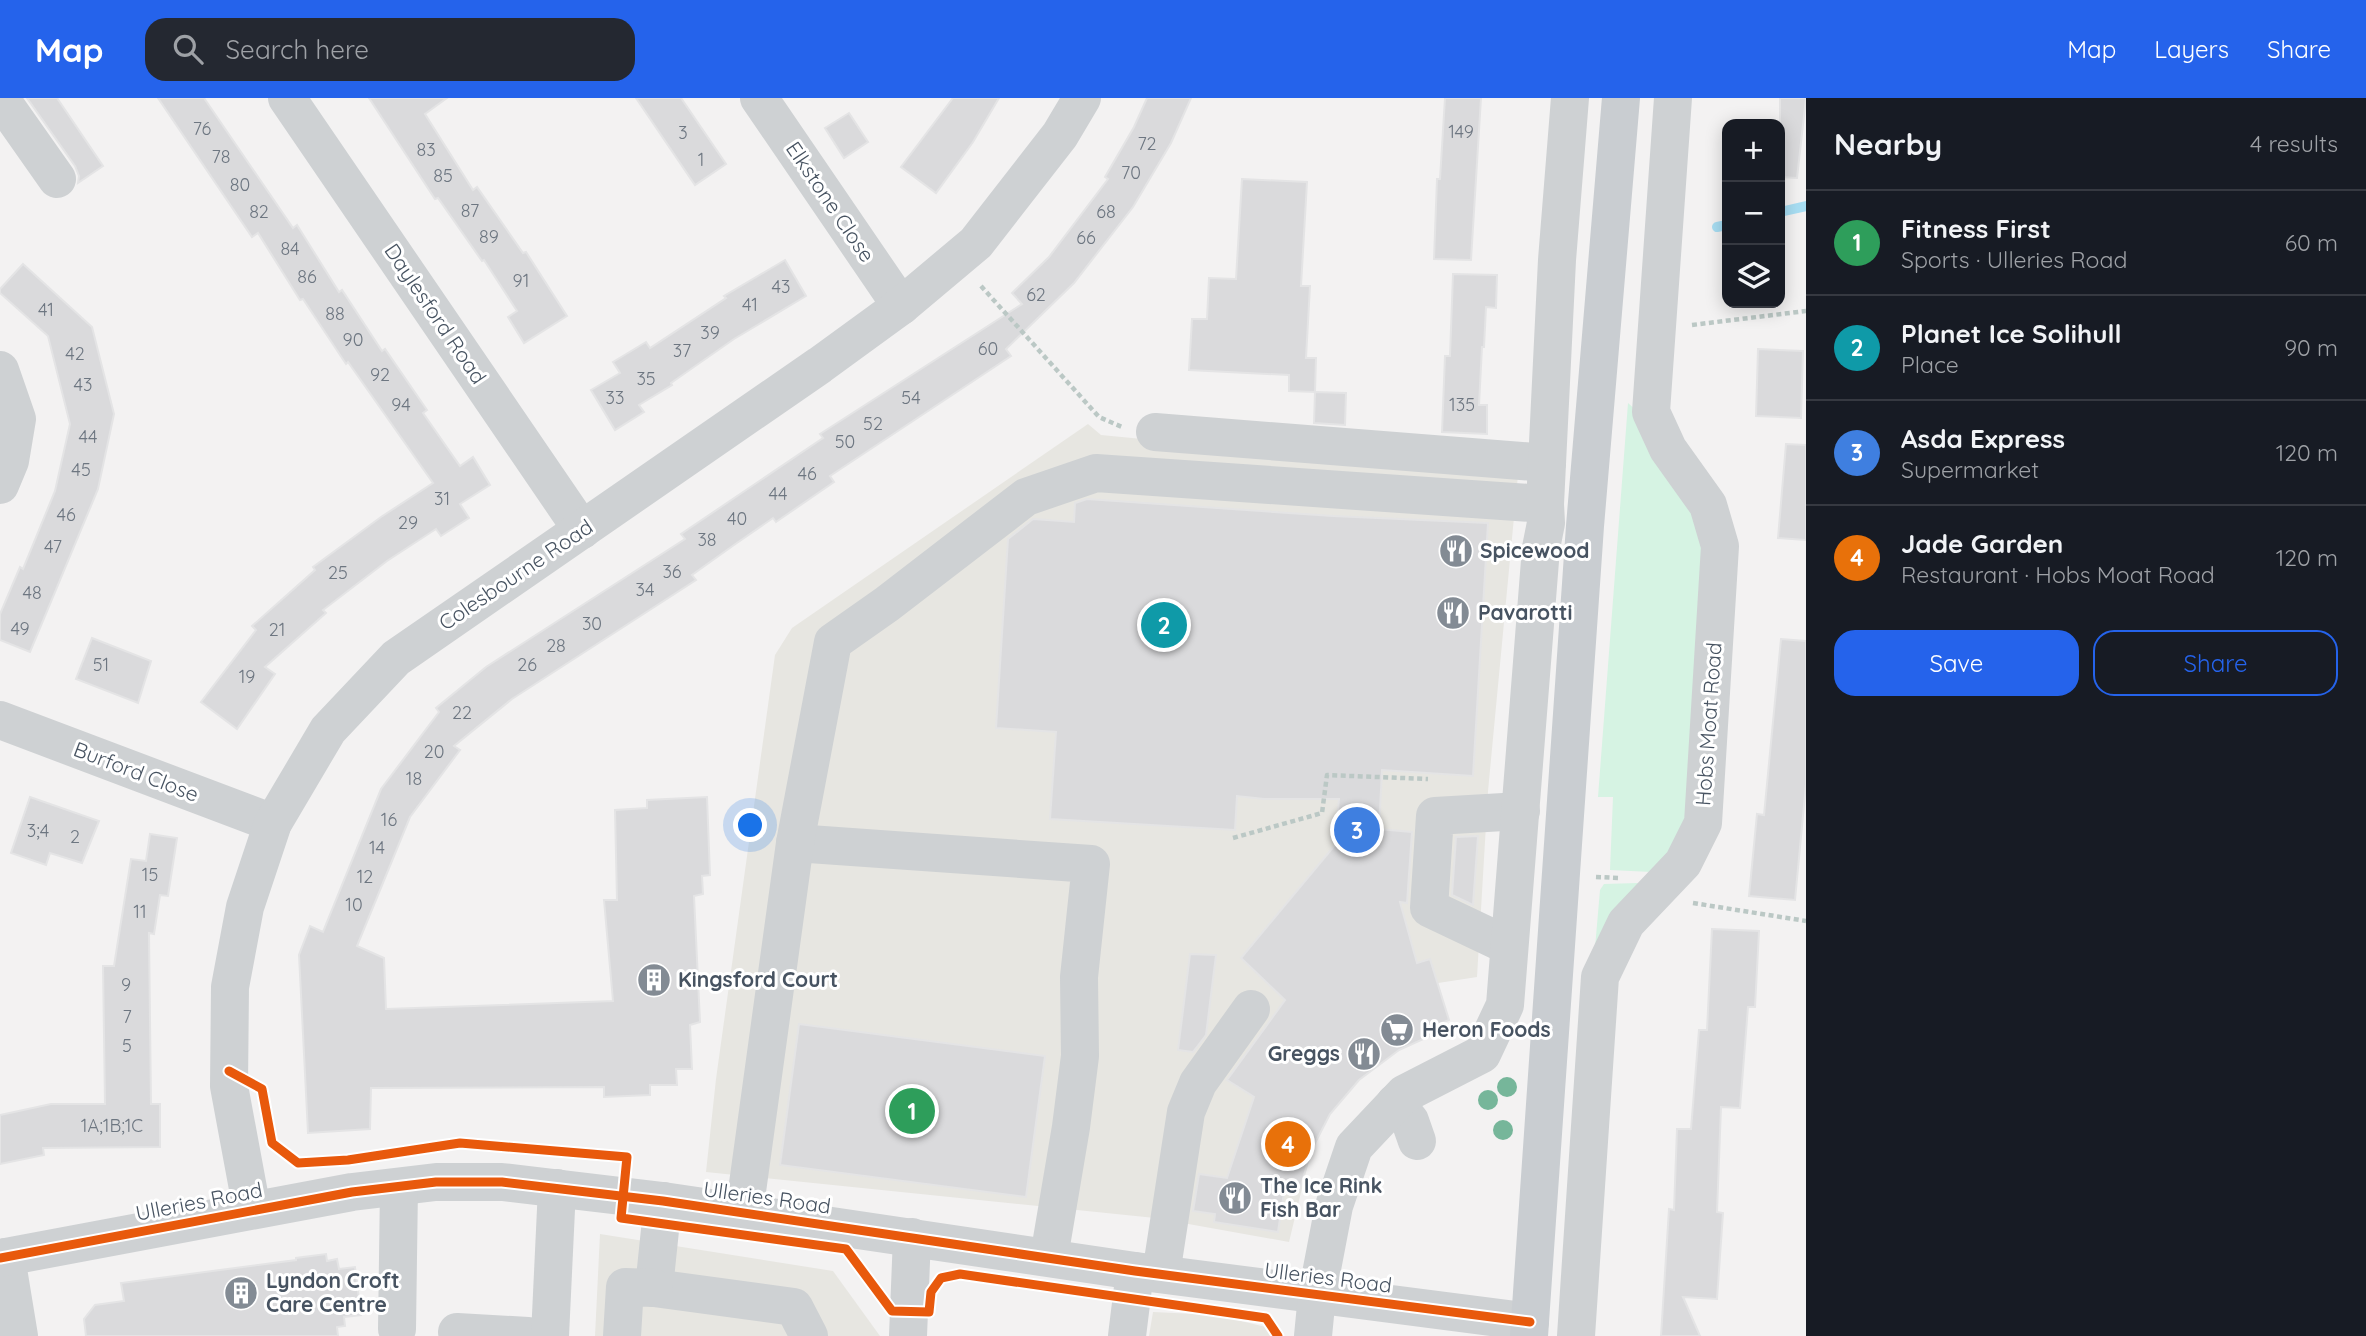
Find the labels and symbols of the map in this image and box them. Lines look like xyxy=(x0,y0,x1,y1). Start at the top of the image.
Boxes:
house number: 76 xyxy=(193,117,211,140)
house number: 149 xyxy=(1448,120,1474,143)
house number: 3 xyxy=(678,121,688,144)
house number: 72 xyxy=(1137,132,1157,155)
street label: Elkstone Close xyxy=(781,136,881,267)
house number: 83 xyxy=(416,138,436,161)
house number: 78 xyxy=(212,145,230,168)
house number: 1 xyxy=(698,148,704,171)
house number: 70 xyxy=(1121,161,1141,184)
house number: 85 xyxy=(433,164,453,187)
house number: 80 xyxy=(230,173,250,196)
house number: 87 xyxy=(461,199,479,222)
house number: 82 xyxy=(249,200,269,223)
house number: 68 xyxy=(1096,200,1116,223)
house number: 89 xyxy=(479,225,499,248)
house number: 66 xyxy=(1076,226,1096,249)
house number: 84 xyxy=(280,237,300,260)
street label: Daylesford Road xyxy=(379,238,492,389)
house number: 86 xyxy=(297,265,317,288)
house number: 91 xyxy=(513,269,529,292)
house number: 43 xyxy=(772,275,790,298)
house number: 62 xyxy=(1026,283,1046,306)
house number: 41 xyxy=(742,293,758,316)
house number: 41 xyxy=(38,298,54,321)
house number: 88 xyxy=(325,302,345,325)
house number: 39 xyxy=(700,321,720,344)
house number: 90 xyxy=(343,328,363,351)
house number: 60 xyxy=(978,337,998,360)
house number: 37 xyxy=(673,339,691,362)
house number: 42 xyxy=(65,342,85,365)
house number: 92 xyxy=(370,363,390,386)
house number: 35 xyxy=(636,367,656,390)
house number: 43 xyxy=(74,373,92,396)
house number: 33 xyxy=(606,386,624,409)
house number: 54 xyxy=(901,386,921,409)
house number: 94 xyxy=(391,393,411,416)
house number: 135 xyxy=(1449,393,1475,416)
house number: 52 xyxy=(863,412,883,435)
house number: 44 xyxy=(79,425,97,448)
house number: 50 xyxy=(835,430,855,453)
house number: 45 xyxy=(71,458,91,481)
house number: 46 xyxy=(797,462,817,485)
house number: 44 xyxy=(769,482,787,505)
house number: 31 xyxy=(434,487,450,510)
house number: 46 xyxy=(56,503,76,526)
house number: 40 xyxy=(727,507,747,530)
house number: 29 xyxy=(398,511,418,534)
street label: Colesbourne Road xyxy=(434,513,597,635)
house number: 38 xyxy=(697,528,717,551)
restaurant icon: Spicewood xyxy=(1437,532,1475,570)
house number: 47 xyxy=(44,535,62,558)
place label: Spicewood xyxy=(1480,537,1590,563)
house number: 36 xyxy=(662,560,682,583)
house number: 25 xyxy=(328,561,348,584)
house number: 34 xyxy=(636,578,654,601)
house number: 48 xyxy=(22,581,42,604)
restaurant icon: Pavarotti xyxy=(1434,594,1472,632)
pin: 2 xyxy=(1141,599,1187,651)
place label: Pavarotti xyxy=(1478,599,1572,625)
house number: 30 xyxy=(582,612,602,635)
house number: 49 xyxy=(10,617,30,640)
house number: 21 xyxy=(269,618,285,641)
house number: 28 xyxy=(546,634,566,657)
street label: Hobs Moat Road xyxy=(1689,641,1727,807)
house number: 51 xyxy=(93,653,109,676)
house number: 26 xyxy=(517,653,537,676)
house number: 19 xyxy=(239,665,255,688)
house number: 22 xyxy=(452,701,472,724)
street label: Burford Close xyxy=(70,735,203,807)
house number: 20 xyxy=(424,740,444,763)
house number: 18 xyxy=(406,767,422,790)
pin: 3 xyxy=(1334,804,1380,856)
house number: 16 xyxy=(381,808,397,831)
your location xyxy=(733,808,767,842)
house number: 3;4 xyxy=(27,819,49,842)
house number: 2 xyxy=(70,825,80,848)
house number: 14 xyxy=(369,836,385,859)
house number: 15 xyxy=(142,863,158,886)
house number: 12 xyxy=(357,865,373,888)
house number: 10 xyxy=(345,893,363,916)
house number: 11 xyxy=(133,900,147,923)
building icon: Kingsford Court xyxy=(635,961,673,999)
place label: Kingsford Court xyxy=(678,966,838,992)
house number: 9 xyxy=(121,973,131,996)
house number: 7 xyxy=(122,1005,132,1028)
supermarket icon: Heron Foods xyxy=(1378,1011,1416,1049)
place label: Heron Foods xyxy=(1422,1016,1551,1042)
house number: 5 xyxy=(122,1034,132,1057)
restaurant icon: Greggs xyxy=(1345,1035,1383,1073)
place label: Greggs xyxy=(1268,1040,1340,1066)
pin: 1 xyxy=(889,1085,935,1137)
house number: 1A;1B;1C xyxy=(81,1114,143,1137)
pin: 4 xyxy=(1265,1118,1311,1170)
place label: The Ice Rink Fish Bar xyxy=(1260,1172,1383,1222)
street label: Ulleries Road xyxy=(702,1175,833,1219)
street label: Ulleries Road xyxy=(133,1176,264,1226)
restaurant icon: The Ice Rink Fish Bar xyxy=(1216,1179,1254,1217)
street label: Ulleries Road xyxy=(1263,1256,1393,1298)
place label: Lyndon Croft Care Centre xyxy=(266,1267,400,1317)
building icon: Lyndon Croft Care Centre xyxy=(222,1274,260,1312)

